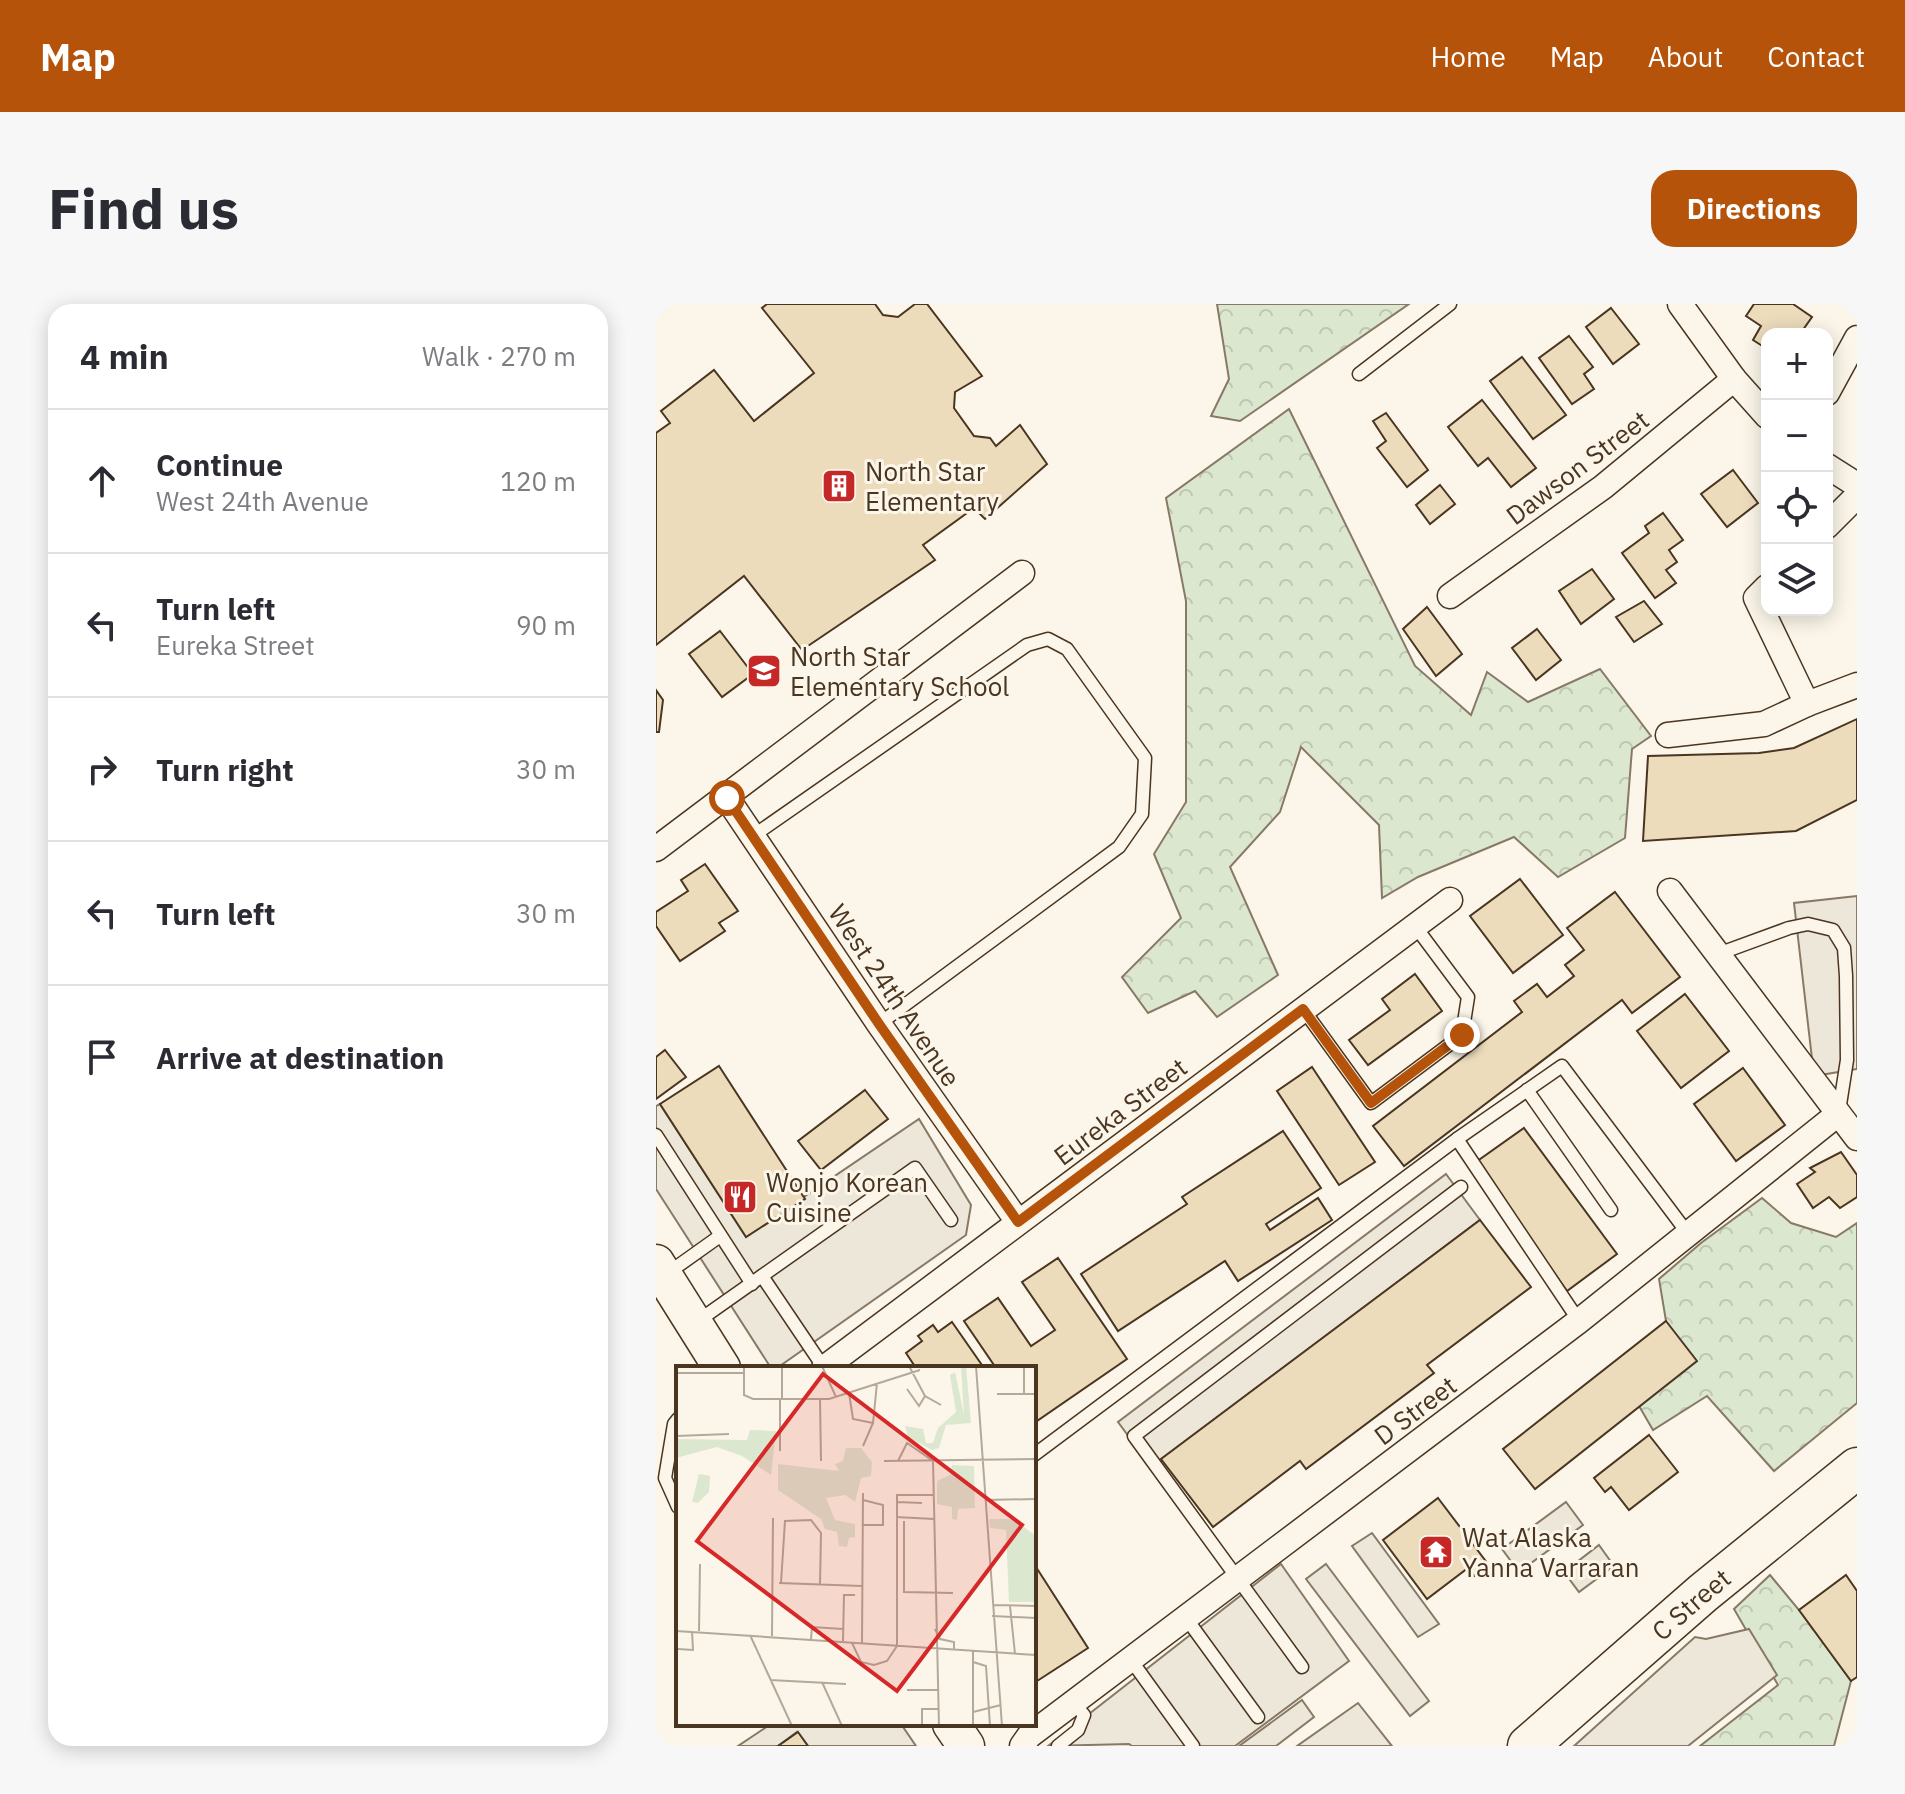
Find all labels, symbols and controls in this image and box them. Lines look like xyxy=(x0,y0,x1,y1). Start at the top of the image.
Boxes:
text: Map xyxy=(40,32,116,81)
text: Home xyxy=(1430,38,1506,75)
text: Map xyxy=(1550,38,1604,75)
text: About xyxy=(1648,38,1723,75)
text: Contact xyxy=(1767,38,1865,75)
button: Directions xyxy=(1651,170,1857,247)
text: Find us xyxy=(48,172,239,244)
map controls xyxy=(1761,328,1833,616)
button: + xyxy=(1761,328,1833,400)
text: 4 min xyxy=(80,334,169,378)
text: Walk · 270 m xyxy=(422,339,576,373)
button: − xyxy=(1761,400,1833,472)
street label: Dawson Street xyxy=(1499,402,1655,532)
text: Continue xyxy=(156,445,283,484)
place label: North Star Elementary xyxy=(865,454,999,518)
icon: ahead xyxy=(80,459,124,503)
text: 120 m xyxy=(500,464,576,498)
building icon: North Star Elementary xyxy=(820,467,858,505)
button: locate xyxy=(1761,472,1833,544)
text: West 24th Avenue xyxy=(156,484,369,518)
button: layers xyxy=(1761,544,1833,616)
text: Turn left xyxy=(156,589,275,628)
icon: left xyxy=(80,603,124,647)
text: 90 m xyxy=(516,608,576,642)
text: Eureka Street xyxy=(156,628,315,662)
place label: North Star Elementary School xyxy=(790,639,1009,703)
school or university icon: North Star Elementary School xyxy=(745,652,783,690)
icon: right xyxy=(80,747,124,791)
text: Turn right xyxy=(156,750,294,789)
text: 30 m xyxy=(516,752,576,786)
route start xyxy=(709,780,745,816)
icon: left xyxy=(80,891,124,935)
text: Turn left xyxy=(156,894,275,933)
text: 30 m xyxy=(516,896,576,930)
street label: West 24th Avenue xyxy=(821,897,969,1093)
route end xyxy=(1444,1017,1480,1053)
icon: arrive xyxy=(80,1035,124,1079)
text: Arrive at destination xyxy=(156,1038,444,1077)
street label: Eureka Street xyxy=(1046,1050,1194,1172)
place label: Wonjo Korean Cuisine xyxy=(766,1165,928,1229)
restaurant icon: Wonjo Korean Cuisine xyxy=(721,1178,759,1216)
inset map xyxy=(676,1366,1036,1726)
street label: D Street xyxy=(1367,1368,1463,1452)
place label: Wat Alaska Yanna Varraran xyxy=(1462,1520,1639,1584)
temple icon: Wat Alaska Yanna Varraran xyxy=(1417,1533,1455,1571)
street label: C Street xyxy=(1644,1561,1737,1647)

